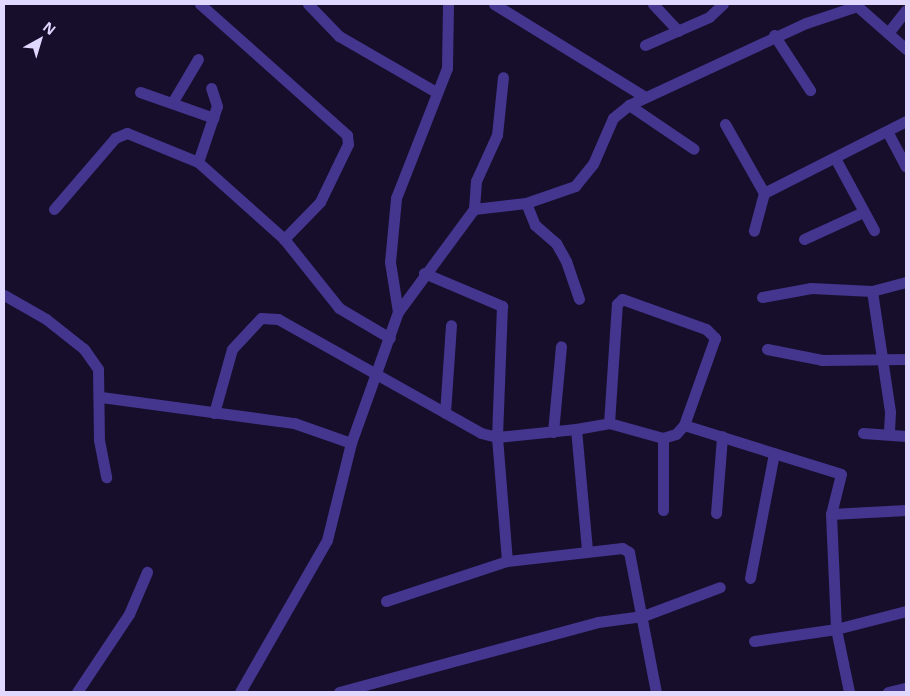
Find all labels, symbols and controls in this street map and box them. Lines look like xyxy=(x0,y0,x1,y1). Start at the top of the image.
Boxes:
north arrow xyxy=(15,15,65,65)
text: N xyxy=(39,17,60,39)

